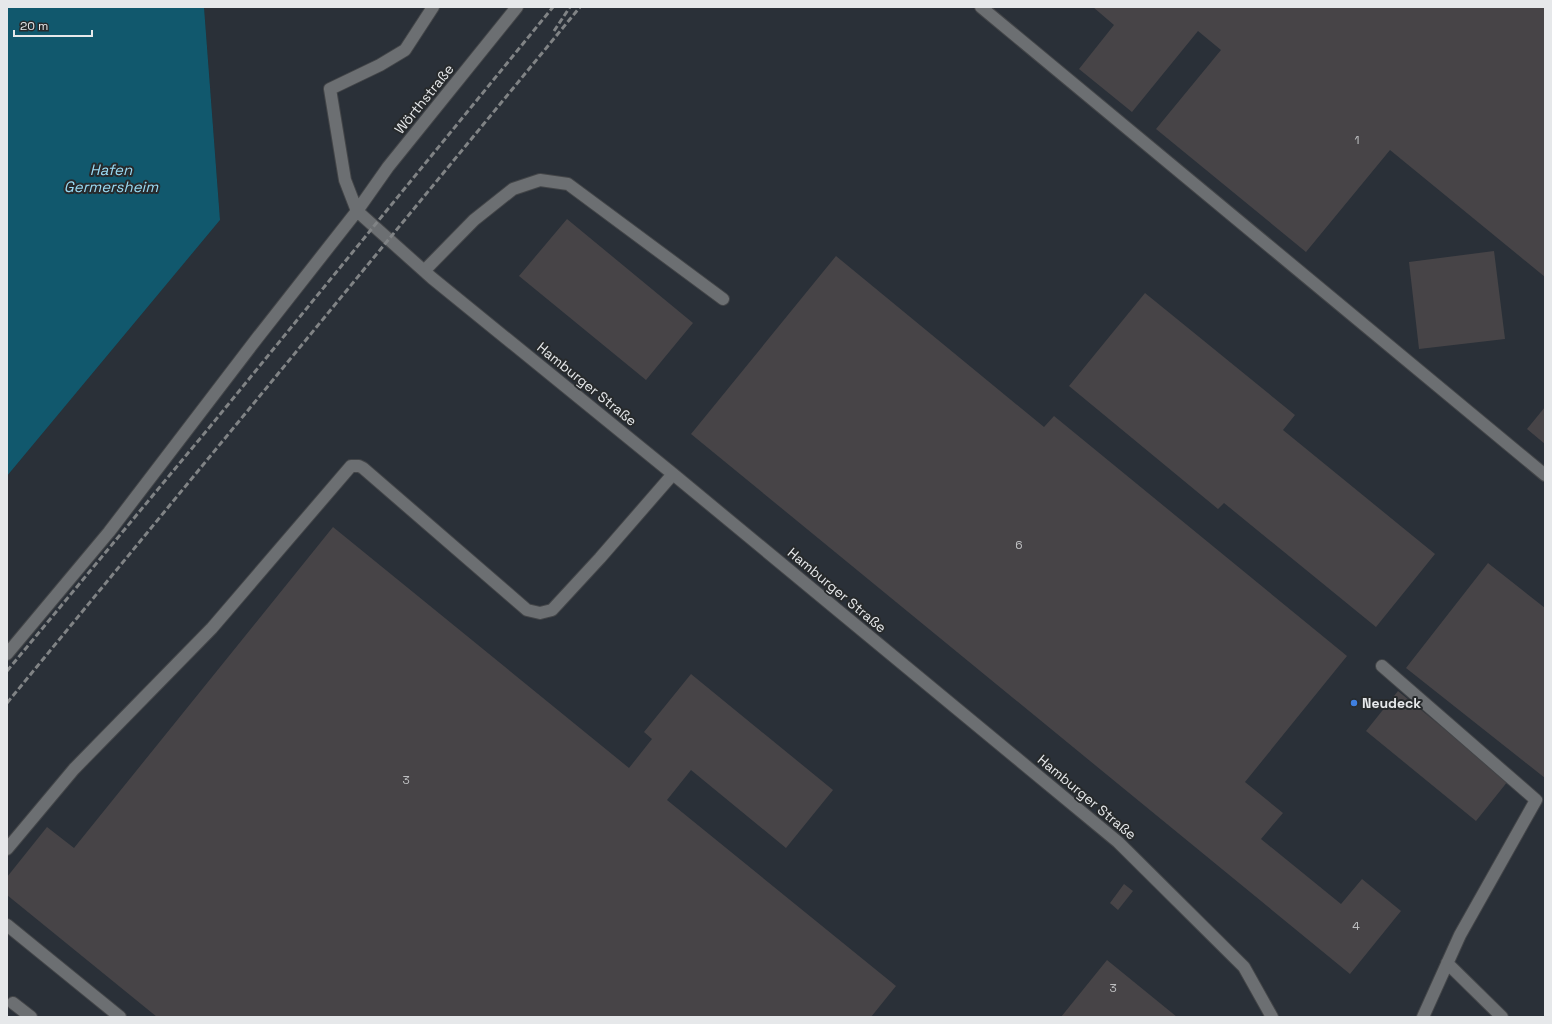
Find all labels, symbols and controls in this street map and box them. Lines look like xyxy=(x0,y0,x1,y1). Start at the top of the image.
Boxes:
scale bar xyxy=(14,12,92,38)
text: 20 m xyxy=(20,18,48,34)
street label: Wörthstraße xyxy=(390,60,458,138)
house number: 1 xyxy=(1354,132,1360,148)
water label: Hafen Germersheim xyxy=(64,160,159,196)
street label: Hamburger Straße xyxy=(533,338,641,430)
house number: 6 xyxy=(1015,537,1023,553)
street label: Hamburger Straße xyxy=(784,544,890,636)
place label: Neudeck xyxy=(1362,694,1421,712)
marker: Neudeck xyxy=(1349,698,1359,708)
street label: Hamburger Straße xyxy=(1034,751,1140,843)
house number: 3 xyxy=(402,772,410,788)
house number: 4 xyxy=(1352,918,1360,934)
house number: 3 xyxy=(1109,980,1117,996)

